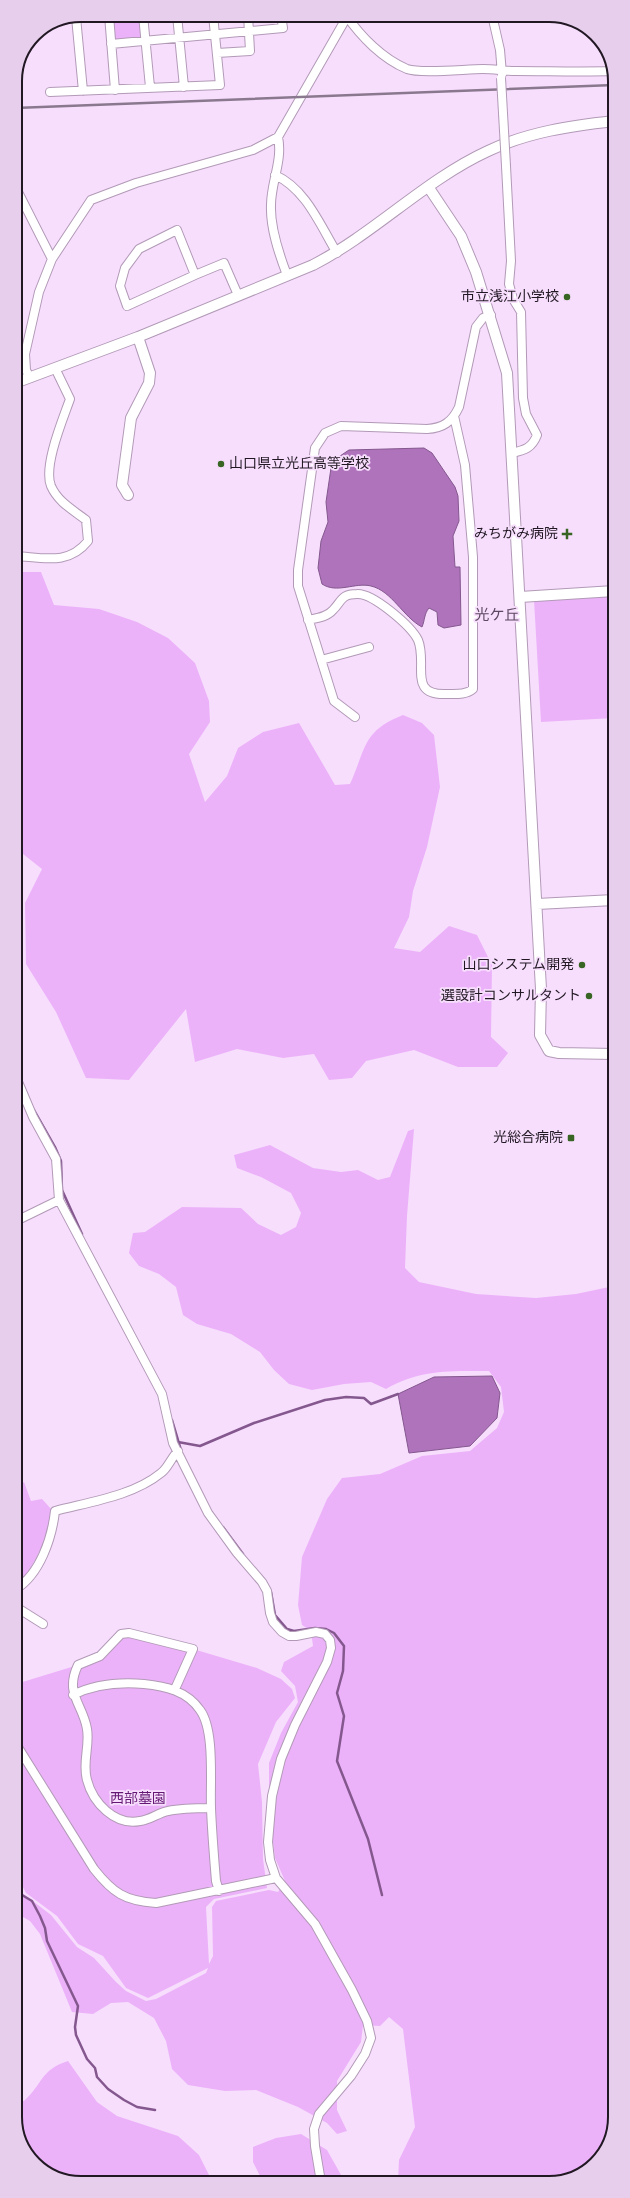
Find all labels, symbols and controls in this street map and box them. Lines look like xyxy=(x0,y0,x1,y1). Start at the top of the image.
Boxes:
place label: 市立浅江小学校 xyxy=(461,287,559,307)
marker: 市立浅江小学校 xyxy=(562,292,572,302)
place label: 山口県立光丘高等学校 xyxy=(229,454,369,474)
marker: 山口県立光丘高等学校 xyxy=(216,459,226,469)
place label: みちがみ病院 xyxy=(474,524,558,544)
marker: みちがみ病院 xyxy=(561,528,573,540)
district label: 光ケ丘 xyxy=(474,605,520,626)
place label: 山口システム開発 xyxy=(462,955,574,975)
marker: 山口システム開発 xyxy=(577,960,587,970)
place label: 選設計コンサルタント xyxy=(441,986,581,1006)
marker: 選設計コンサルタント xyxy=(584,991,594,1001)
place label: 光総合病院 xyxy=(493,1128,563,1148)
marker: 光総合病院 xyxy=(566,1133,576,1143)
park label: 西部墓園 xyxy=(110,1789,166,1809)

